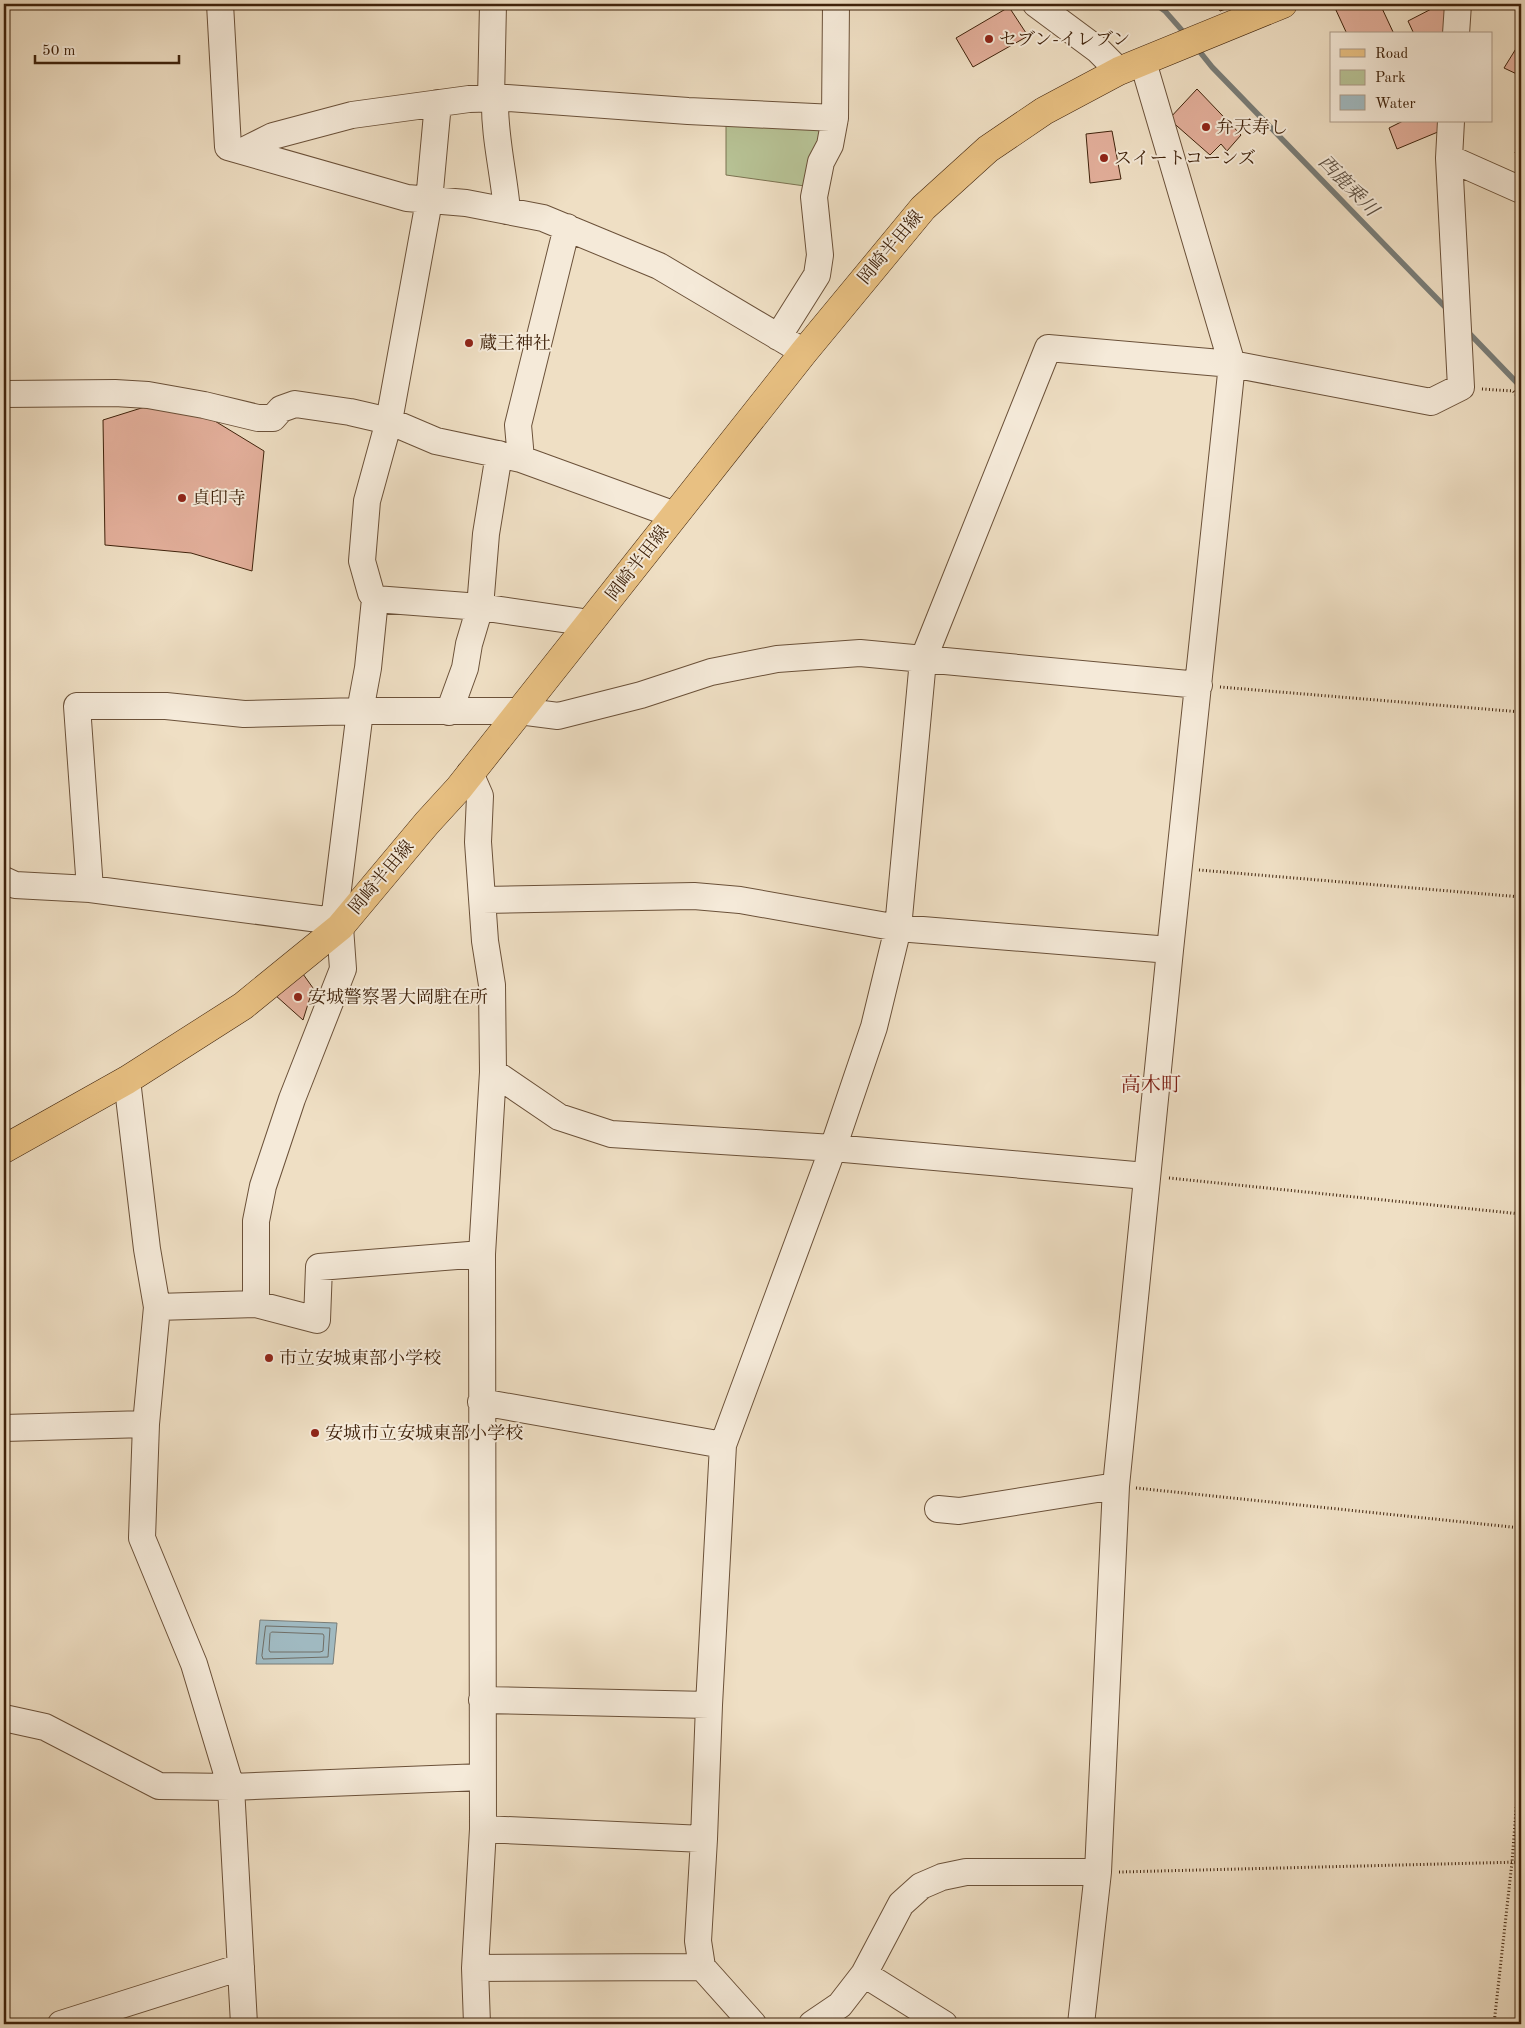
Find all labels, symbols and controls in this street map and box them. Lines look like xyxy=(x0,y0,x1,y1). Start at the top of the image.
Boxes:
place label: セブン-イレブン xyxy=(999,30,1130,49)
scale bar xyxy=(35,32,179,64)
legend xyxy=(1330,32,1492,122)
marker: セブン-イレブン xyxy=(983,33,995,45)
text: 50 m xyxy=(42,44,76,59)
text: Road xyxy=(1375,47,1409,62)
text: Park xyxy=(1375,71,1406,86)
text: Water xyxy=(1375,97,1416,112)
place label: 弁天寿し xyxy=(1216,117,1288,137)
marker: 弁天寿し xyxy=(1200,121,1212,133)
place label: スイートコーンズ xyxy=(1114,149,1256,168)
water label: 西鹿乗川 xyxy=(1314,151,1383,222)
marker: スイートコーンズ xyxy=(1098,152,1110,164)
street label: 岡崎半田線 xyxy=(853,206,927,288)
place label: 蔵王神社 xyxy=(479,333,551,353)
marker: 蔵王神社 xyxy=(463,337,475,349)
place label: 貞印寺 xyxy=(192,488,246,508)
marker: 貞印寺 xyxy=(176,492,188,504)
street label: 岡崎半田線 xyxy=(601,521,673,605)
street label: 岡崎半田線 xyxy=(344,836,418,918)
place label: 安城警察署大岡駐在所 xyxy=(308,987,488,1007)
marker: 安城警察署大岡駐在所 xyxy=(292,991,304,1003)
district label: 高木町 xyxy=(1121,1074,1181,1096)
place label: 市立安城東部小学校 xyxy=(279,1348,441,1368)
marker: 市立安城東部小学校 xyxy=(263,1352,275,1364)
place label: 安城市立安城東部小学校 xyxy=(325,1423,523,1443)
marker: 安城市立安城東部小学校 xyxy=(309,1427,321,1439)

